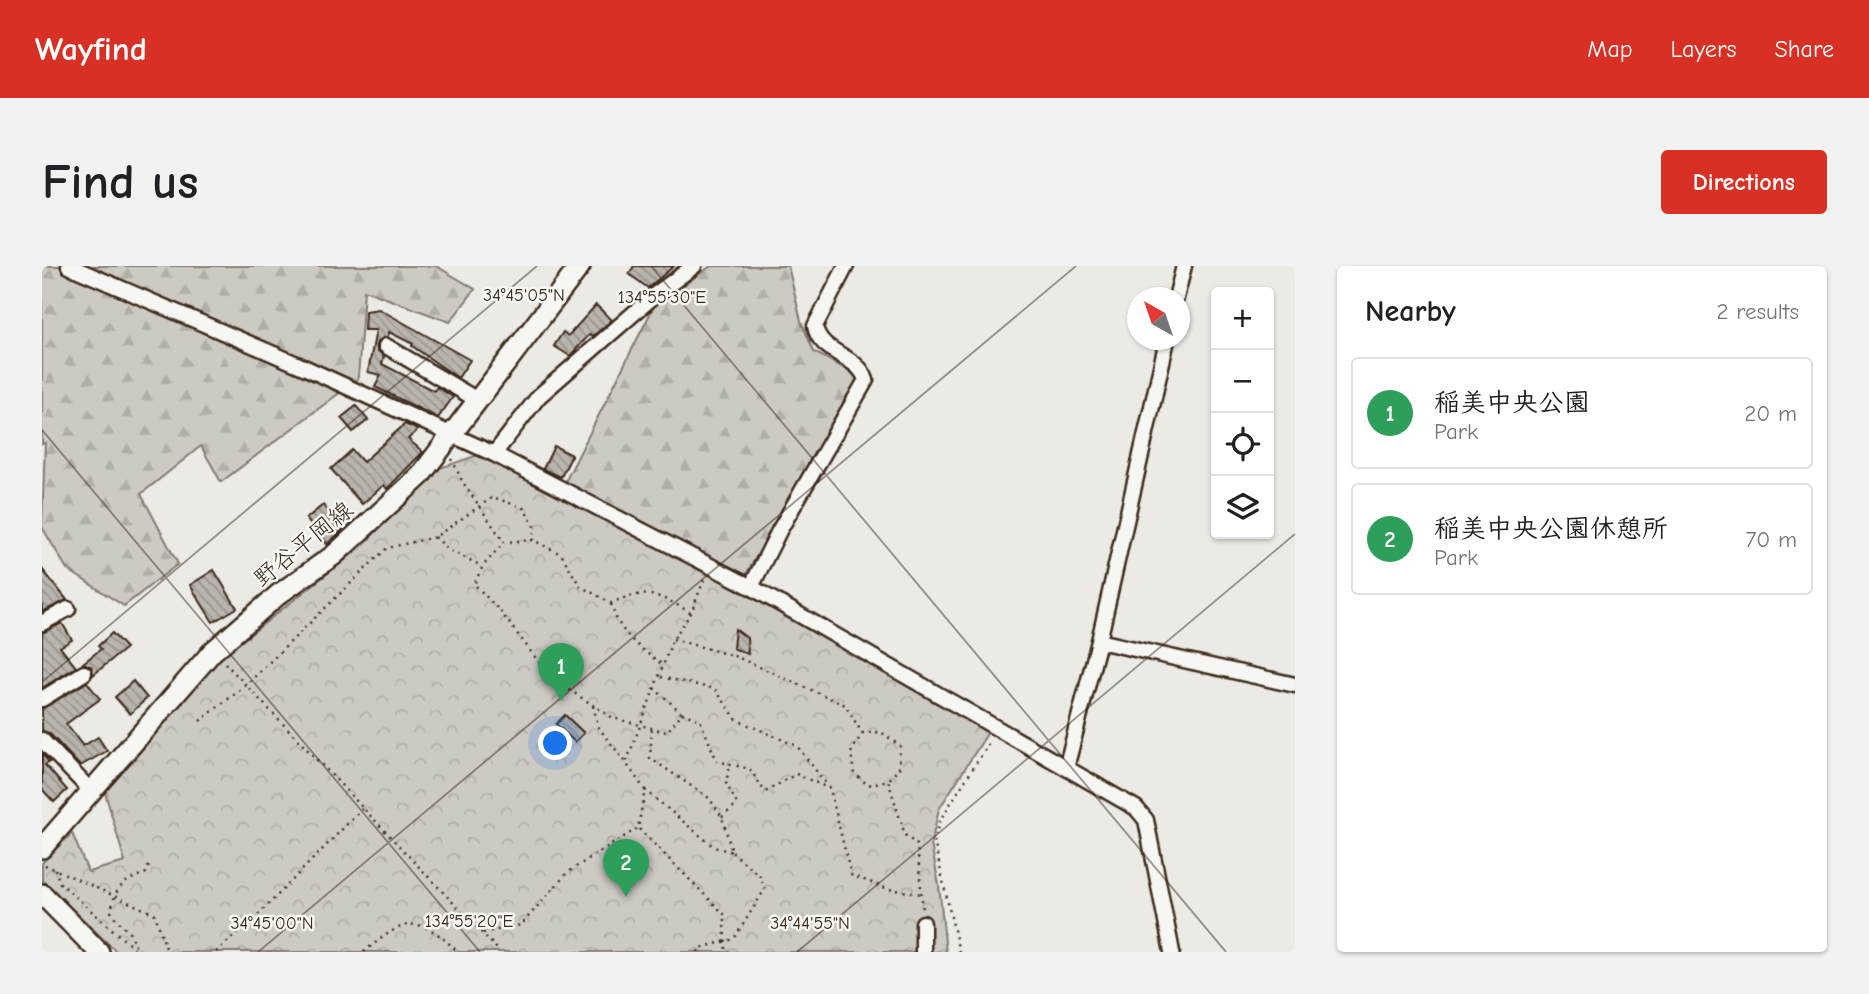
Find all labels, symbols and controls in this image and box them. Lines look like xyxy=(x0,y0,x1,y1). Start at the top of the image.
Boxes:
text: Wayfind xyxy=(35,30,147,68)
text: Map xyxy=(1587,35,1633,63)
text: Layers xyxy=(1671,35,1736,63)
text: Share xyxy=(1774,35,1834,63)
button: Directions xyxy=(1661,150,1827,214)
text: Find us xyxy=(42,154,198,210)
text: 34°45'05"N xyxy=(483,285,565,306)
text: 134°55'30"E xyxy=(618,287,706,308)
north arrow xyxy=(1127,287,1190,350)
map controls xyxy=(1211,287,1274,539)
button: + xyxy=(1211,287,1274,350)
text: Nearby xyxy=(1365,294,1456,329)
text: 2 results xyxy=(1717,298,1799,325)
button: − xyxy=(1211,350,1274,413)
text: 稲美中央公園 xyxy=(1434,388,1590,418)
text: 1 xyxy=(1385,400,1395,427)
text: 20 m xyxy=(1744,400,1797,427)
button: locate xyxy=(1211,413,1274,476)
text: Park xyxy=(1434,418,1478,445)
button: layers xyxy=(1211,476,1274,539)
street label: 野谷平岡線 xyxy=(248,495,358,593)
text: 稲美中央公園休憩所 xyxy=(1434,514,1668,544)
text: 2 xyxy=(1384,526,1396,553)
text: 70 m xyxy=(1745,526,1797,553)
text: Park xyxy=(1434,544,1478,571)
pin: 1 xyxy=(538,643,584,701)
your location xyxy=(538,726,572,760)
pin: 2 xyxy=(603,839,649,897)
text: 134°55'20"E xyxy=(425,911,513,932)
text: 34°45'00"N xyxy=(231,913,313,934)
text: 34°44'55"N xyxy=(770,913,850,934)

